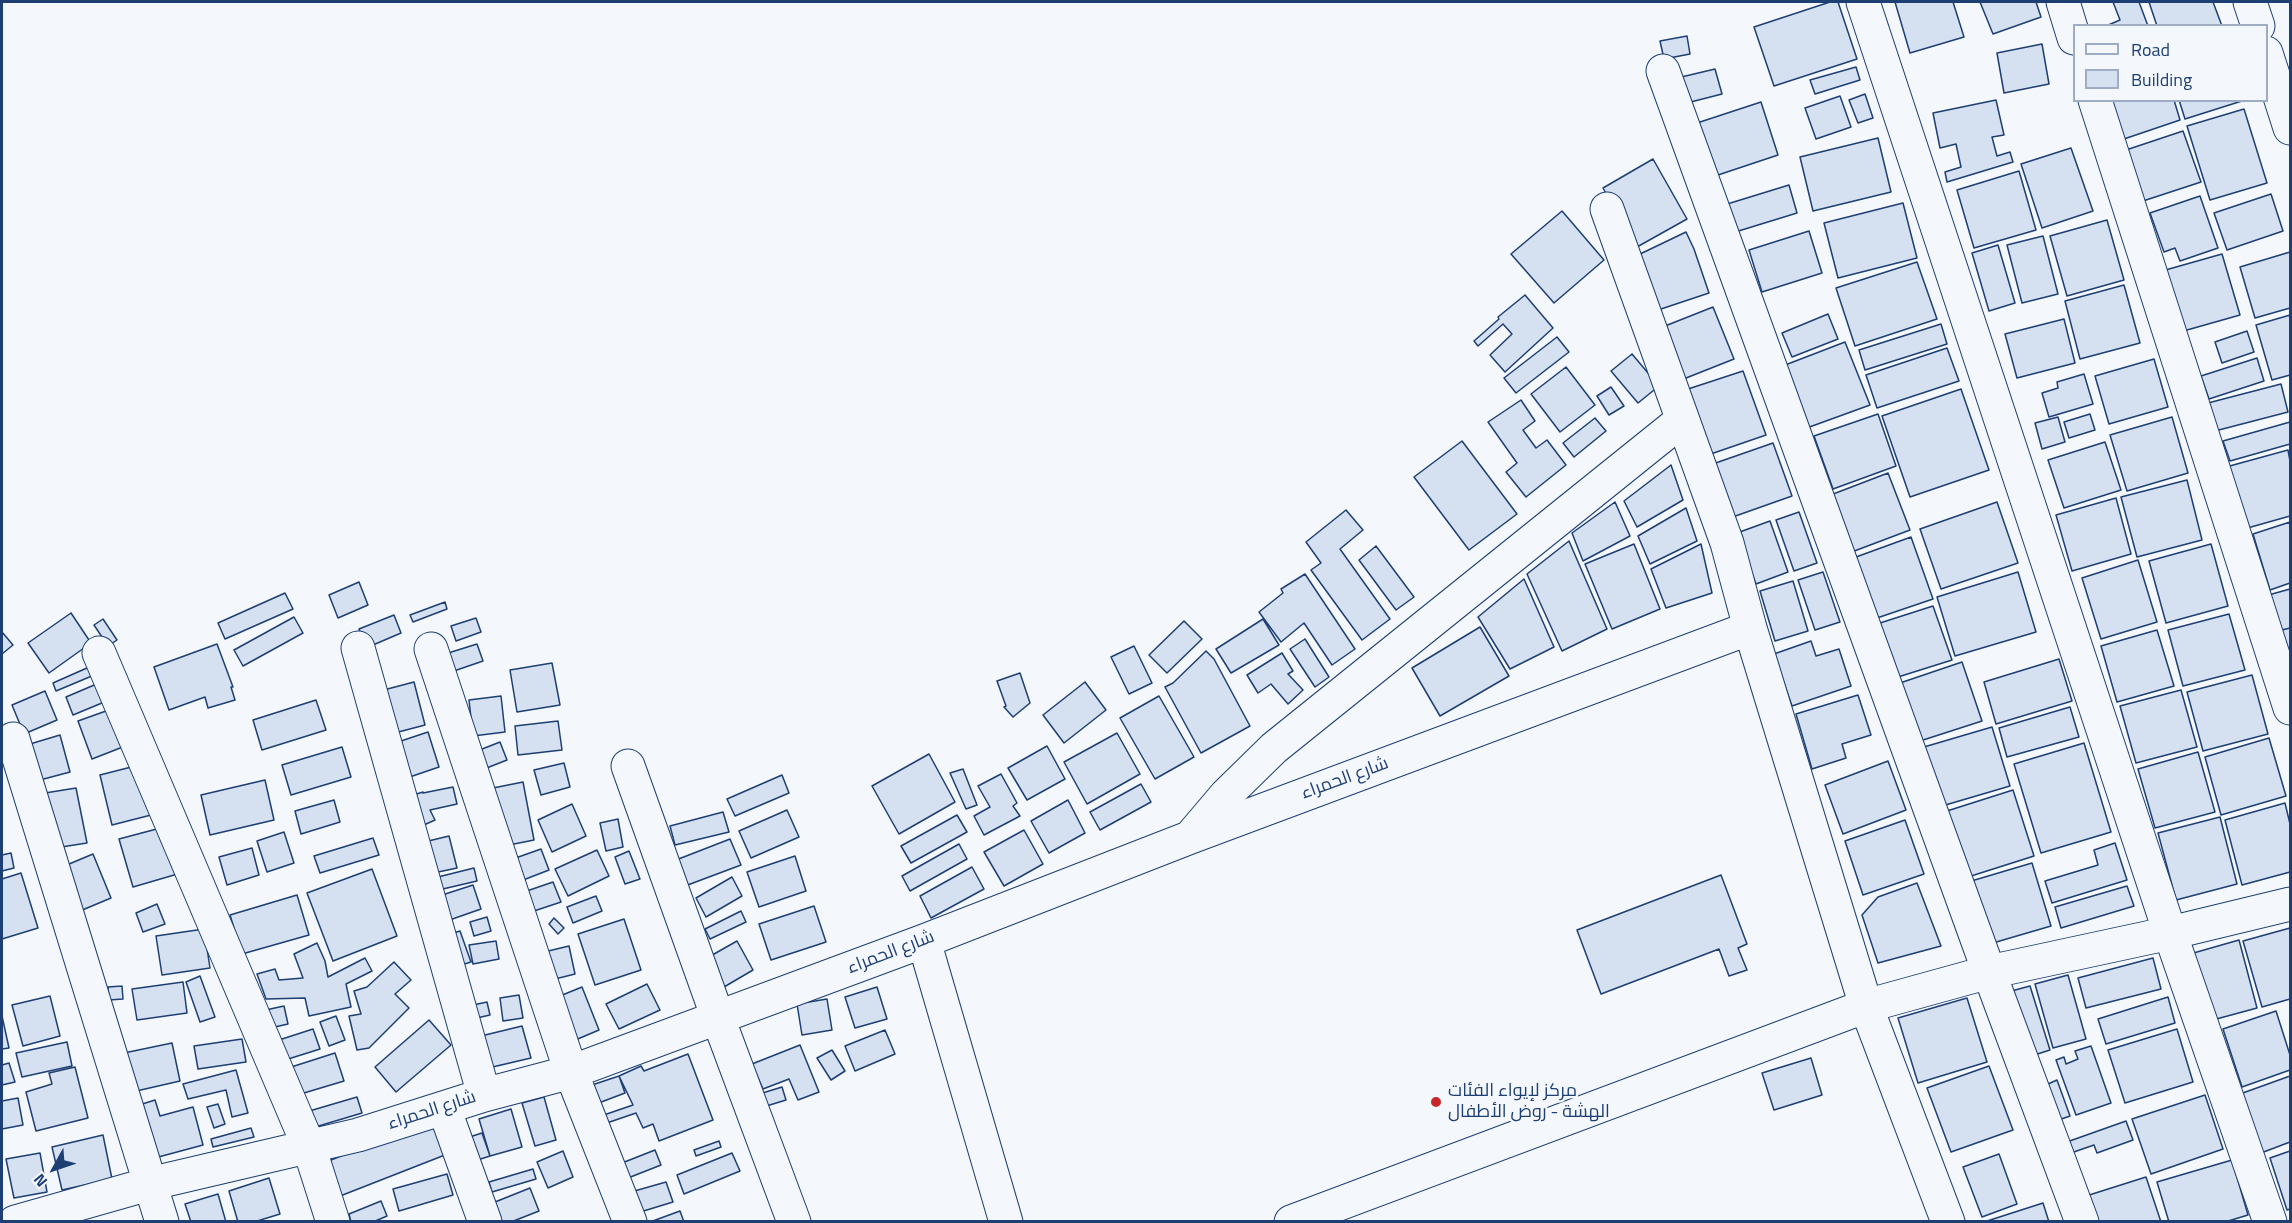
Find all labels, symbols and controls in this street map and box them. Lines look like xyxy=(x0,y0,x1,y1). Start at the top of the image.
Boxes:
legend xyxy=(2073,24,2268,102)
text: Road xyxy=(2131,36,2170,63)
text: Building xyxy=(2131,66,2192,93)
street label: شارع الحمراء xyxy=(1298,753,1392,805)
street label: شارع الحمراء xyxy=(844,926,938,980)
place label: مركز لإيواء الفئات الهشة - روض الأطفال xyxy=(1448,1081,1610,1124)
street label: شارع الحمراء xyxy=(385,1087,479,1135)
marker: مركز لإيواء الفئات الهشة - روض الأطفال xyxy=(1429,1095,1443,1109)
north arrow xyxy=(24,1139,84,1199)
text: N xyxy=(27,1169,53,1193)

